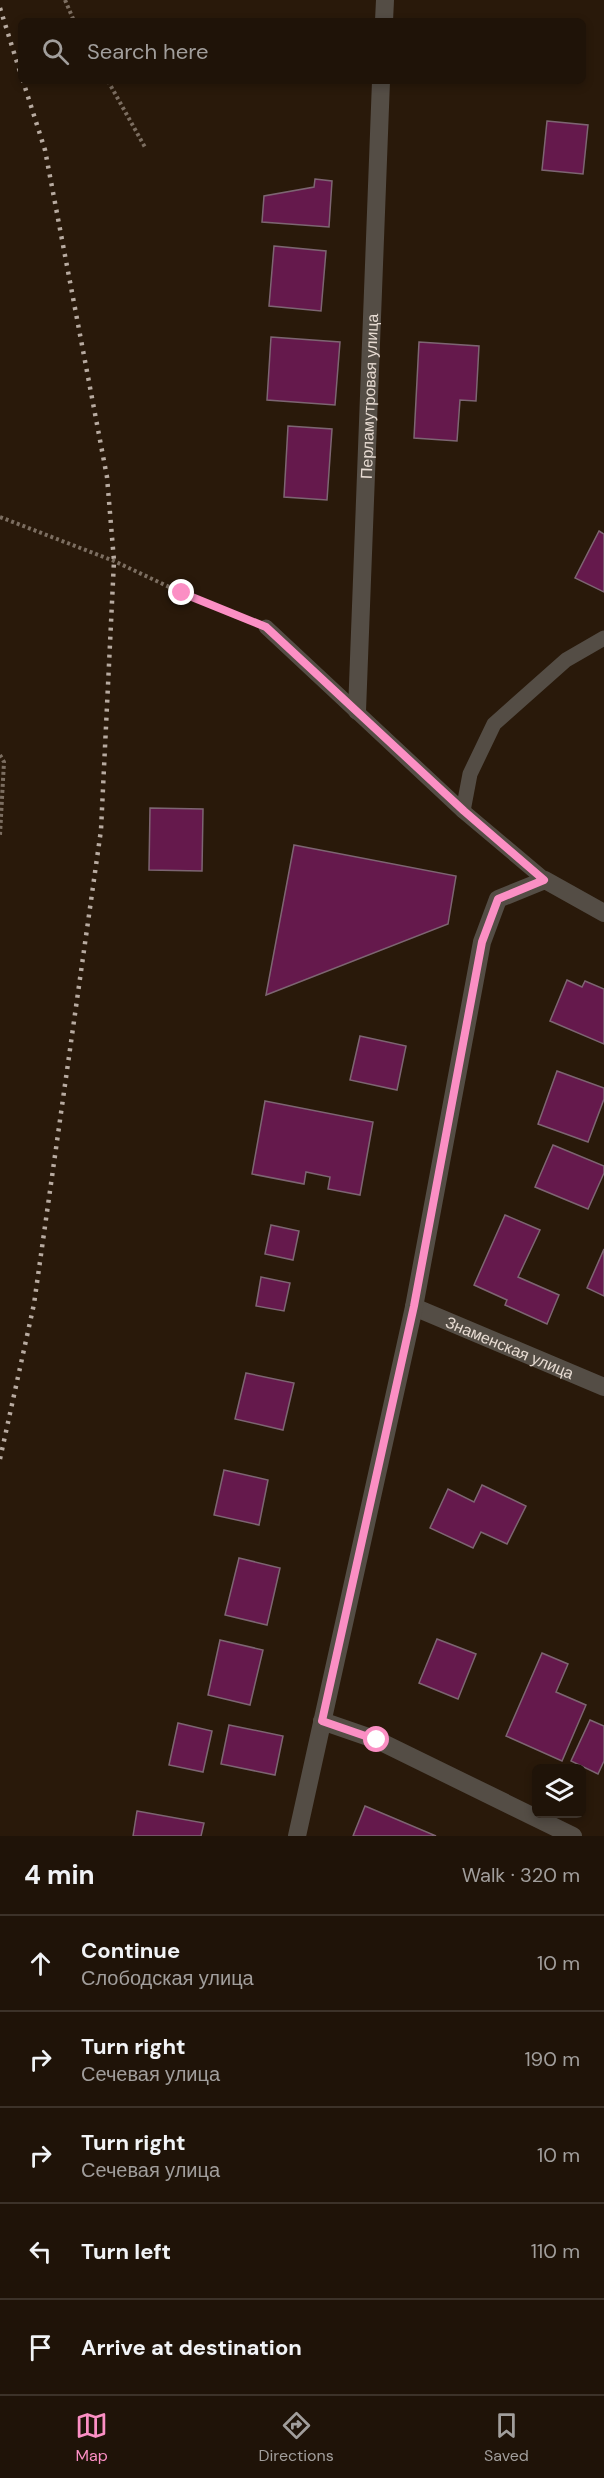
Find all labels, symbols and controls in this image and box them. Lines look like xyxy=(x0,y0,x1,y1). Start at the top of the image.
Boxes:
search box xyxy=(18,18,586,84)
icon: search xyxy=(39,35,72,68)
text: Search here xyxy=(87,37,208,66)
street label: Перламутровая улица xyxy=(355,313,383,479)
route end xyxy=(168,579,194,605)
street label: Знаменская улица xyxy=(442,1311,577,1384)
route start xyxy=(363,1726,389,1752)
map controls xyxy=(532,1764,586,1818)
button: layers xyxy=(532,1764,586,1818)
text: 4 min xyxy=(24,1858,95,1892)
text: Walk · 320 m xyxy=(462,1862,580,1888)
text: Continue xyxy=(81,1936,180,1965)
icon: ahead xyxy=(24,1947,57,1980)
text: 10 m xyxy=(537,1950,580,1976)
text: Слободская улица xyxy=(81,1965,254,1991)
text: Turn right xyxy=(81,2032,186,2061)
icon: right xyxy=(24,2043,57,2076)
text: 190 m xyxy=(524,2046,580,2072)
text: Сечевая улица xyxy=(81,2061,220,2087)
text: Turn right xyxy=(81,2128,186,2157)
icon: right xyxy=(24,2139,57,2172)
text: 10 m xyxy=(537,2142,580,2168)
text: Сечевая улица xyxy=(81,2157,220,2183)
icon: left xyxy=(24,2235,57,2268)
text: Turn left xyxy=(81,2237,171,2266)
text: 110 m xyxy=(531,2238,580,2264)
icon: arrive xyxy=(24,2331,57,2364)
text: Arrive at destination xyxy=(81,2333,302,2362)
tab: Map xyxy=(75,2409,108,2466)
tab: Directions xyxy=(258,2409,334,2466)
tab: Saved xyxy=(484,2409,529,2466)

